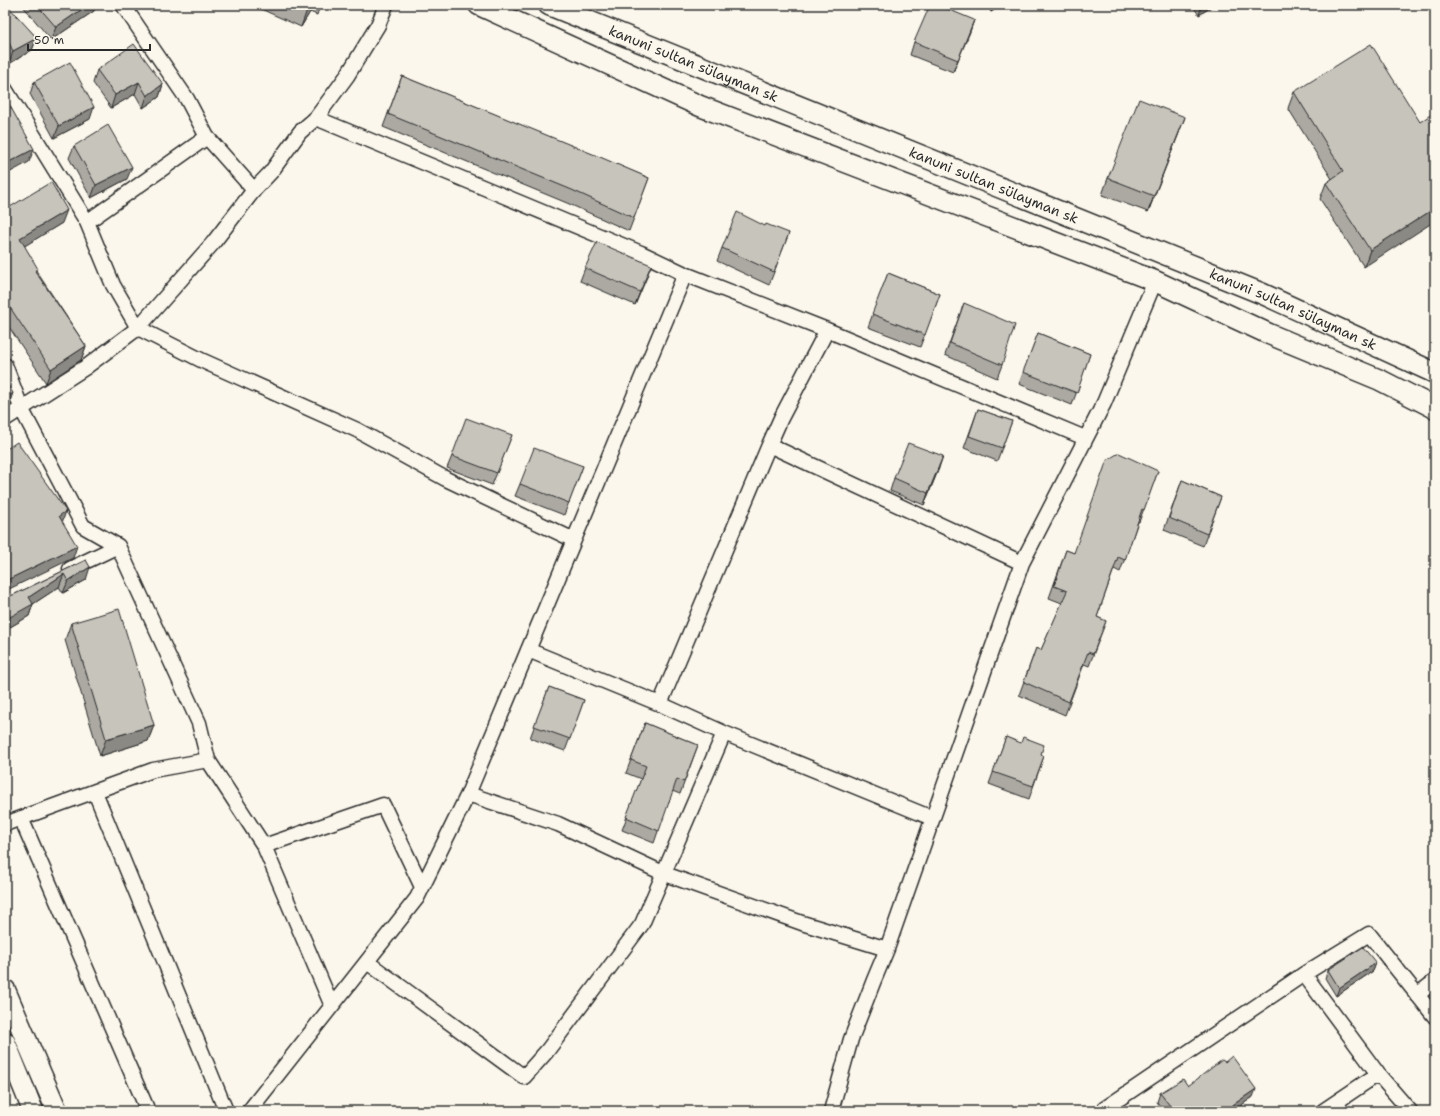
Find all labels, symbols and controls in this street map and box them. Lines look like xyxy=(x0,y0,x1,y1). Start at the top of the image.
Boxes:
street label: kanuni sultan sülayman sk xyxy=(606,21,781,106)
scale bar xyxy=(28,26,150,52)
text: 50 m xyxy=(34,32,64,48)
street label: kanuni sultan sülayman sk xyxy=(907,143,1081,227)
street label: kanuni sultan sülayman sk xyxy=(1207,264,1380,354)

